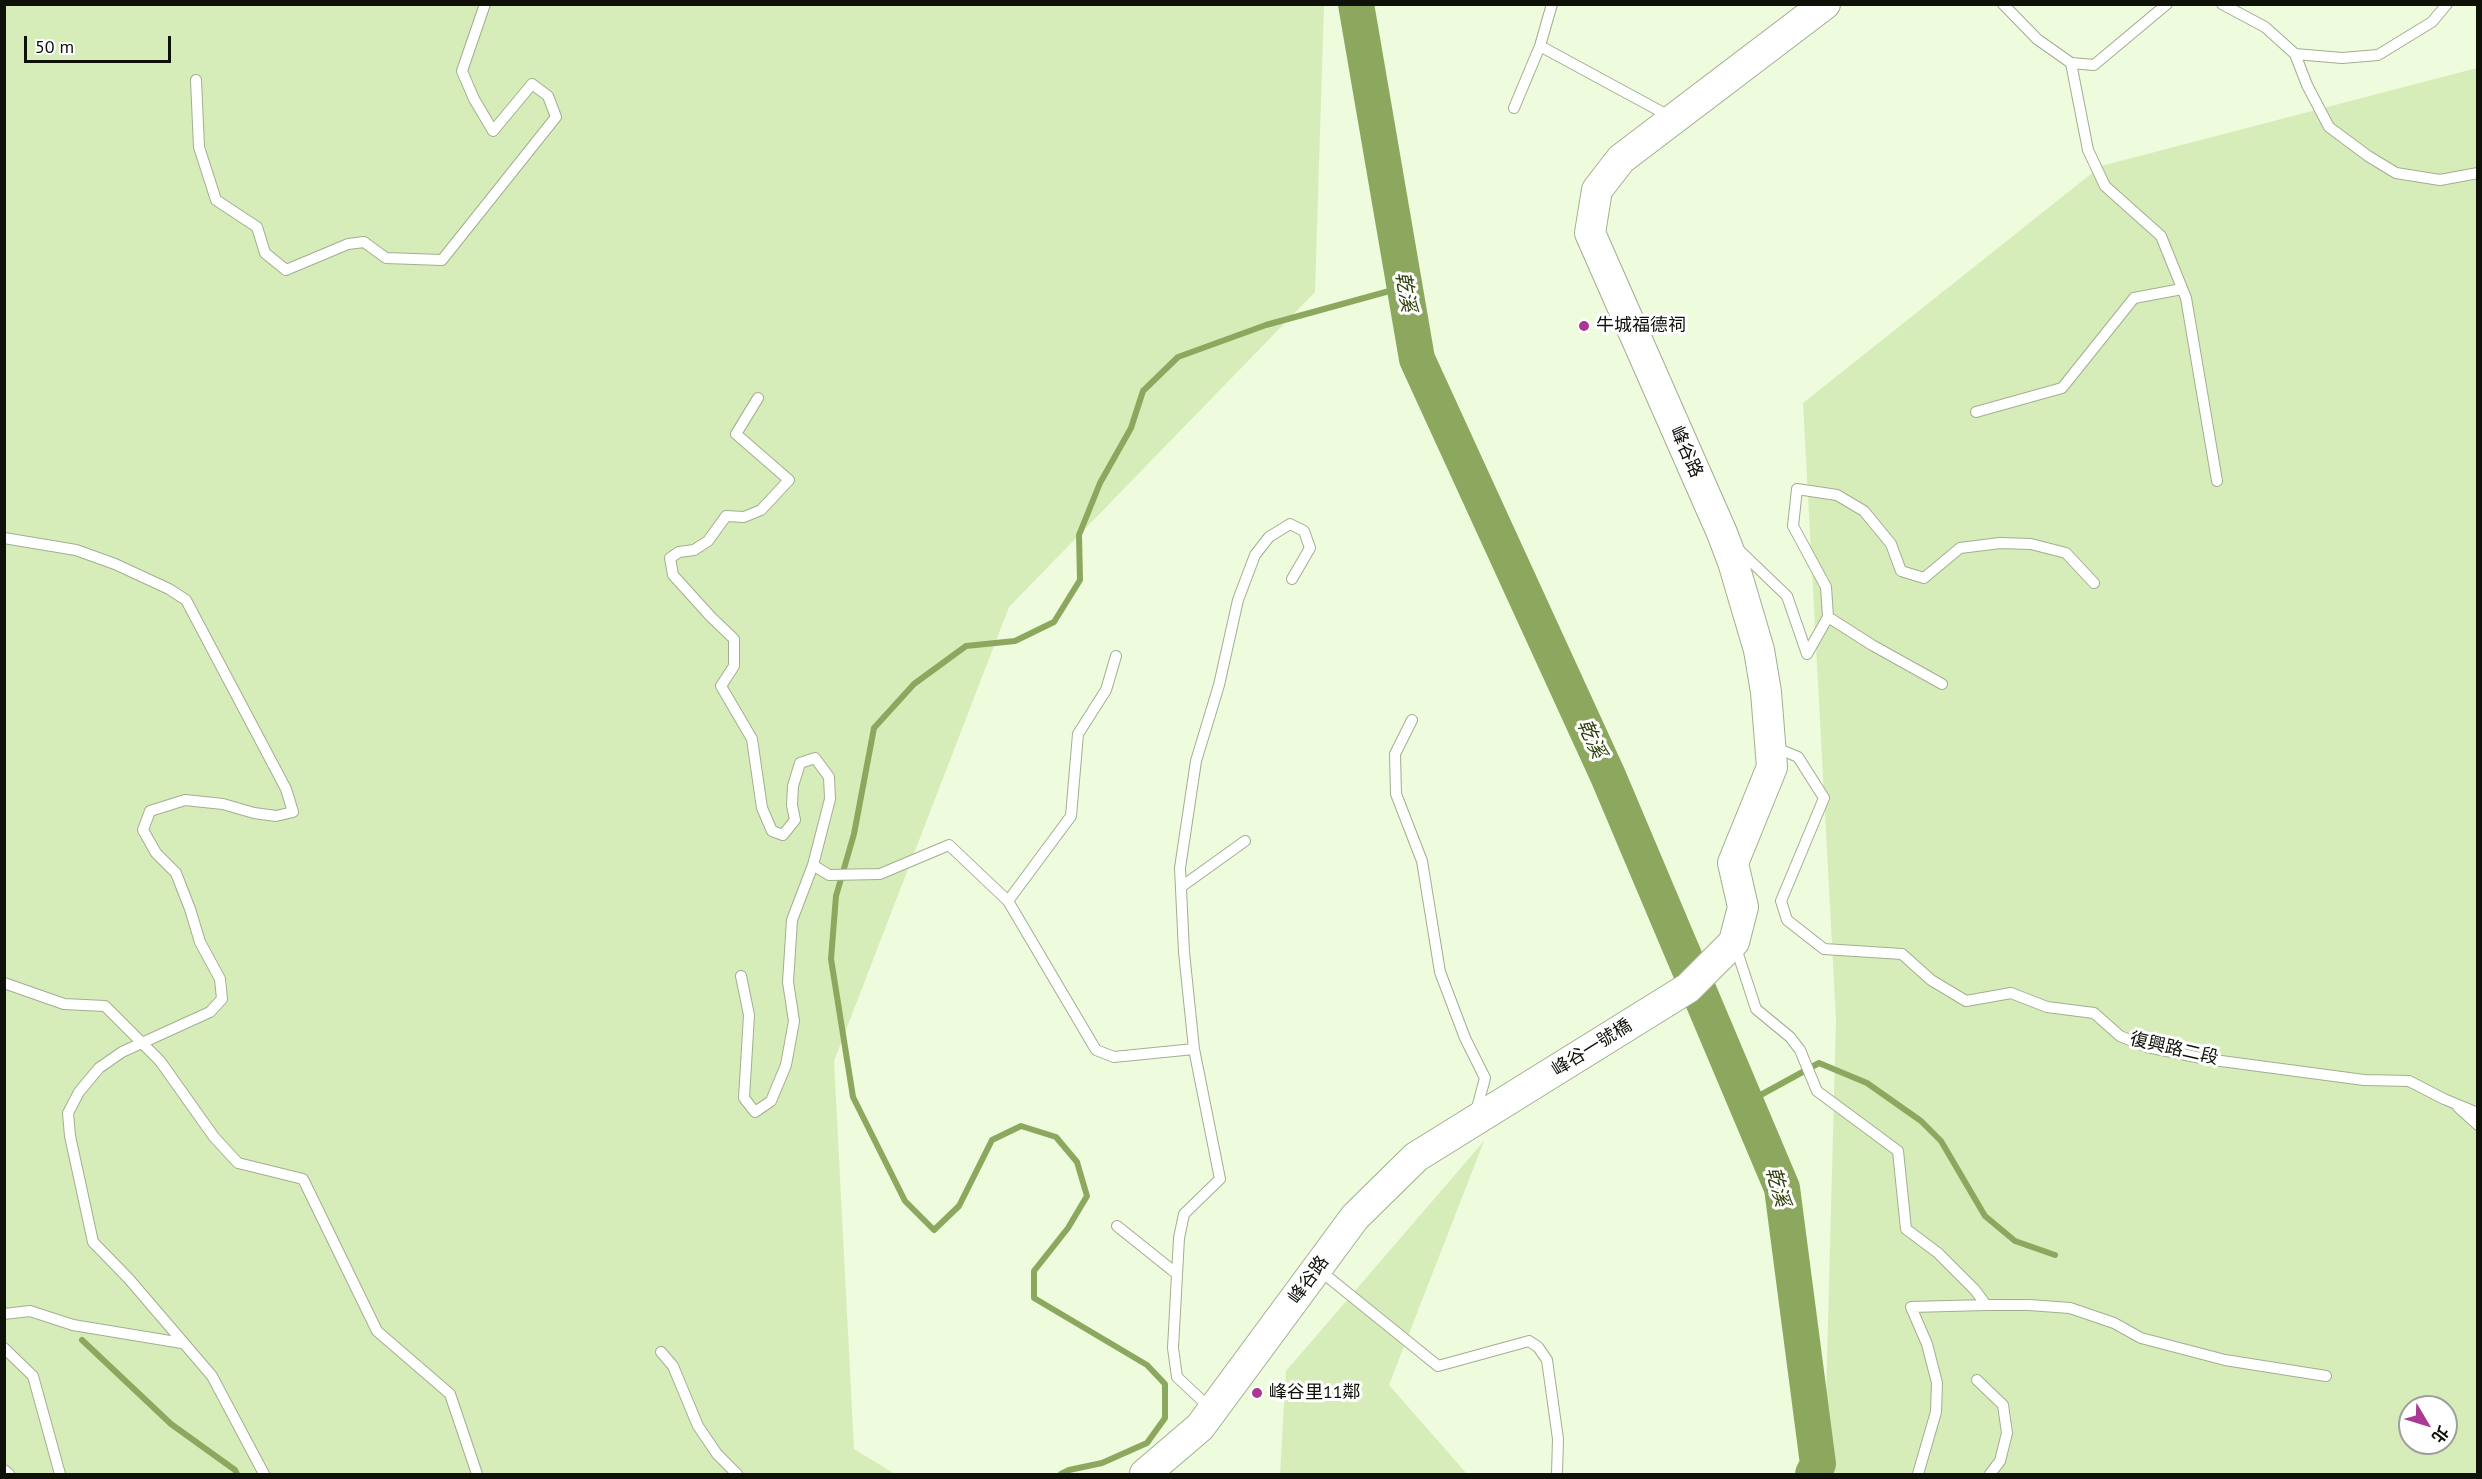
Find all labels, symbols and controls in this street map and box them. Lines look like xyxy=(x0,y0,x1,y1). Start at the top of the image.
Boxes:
scale bar xyxy=(27,24,174,62)
text: 50 m xyxy=(35,35,74,58)
water label: 乾溪 xyxy=(1390,270,1420,314)
place label: 牛城福德祠 xyxy=(1596,315,1686,337)
marker: 牛城福德祠 xyxy=(1577,319,1591,333)
street label: 峰谷路 xyxy=(1665,423,1707,481)
water label: 乾溪 xyxy=(1572,716,1610,762)
street label: 峰谷一號橋 xyxy=(1548,1015,1636,1081)
street label: 復興路二段 xyxy=(2128,1028,2220,1070)
water label: 乾溪 xyxy=(1760,1164,1794,1210)
street label: 峰谷路 xyxy=(1284,1252,1334,1308)
place label: 峰谷里11鄰 xyxy=(1269,1382,1361,1404)
marker: 峰谷里11鄰 xyxy=(1250,1386,1264,1400)
north arrow xyxy=(2398,1395,2458,1455)
text: 北 xyxy=(2428,1422,2453,1447)

